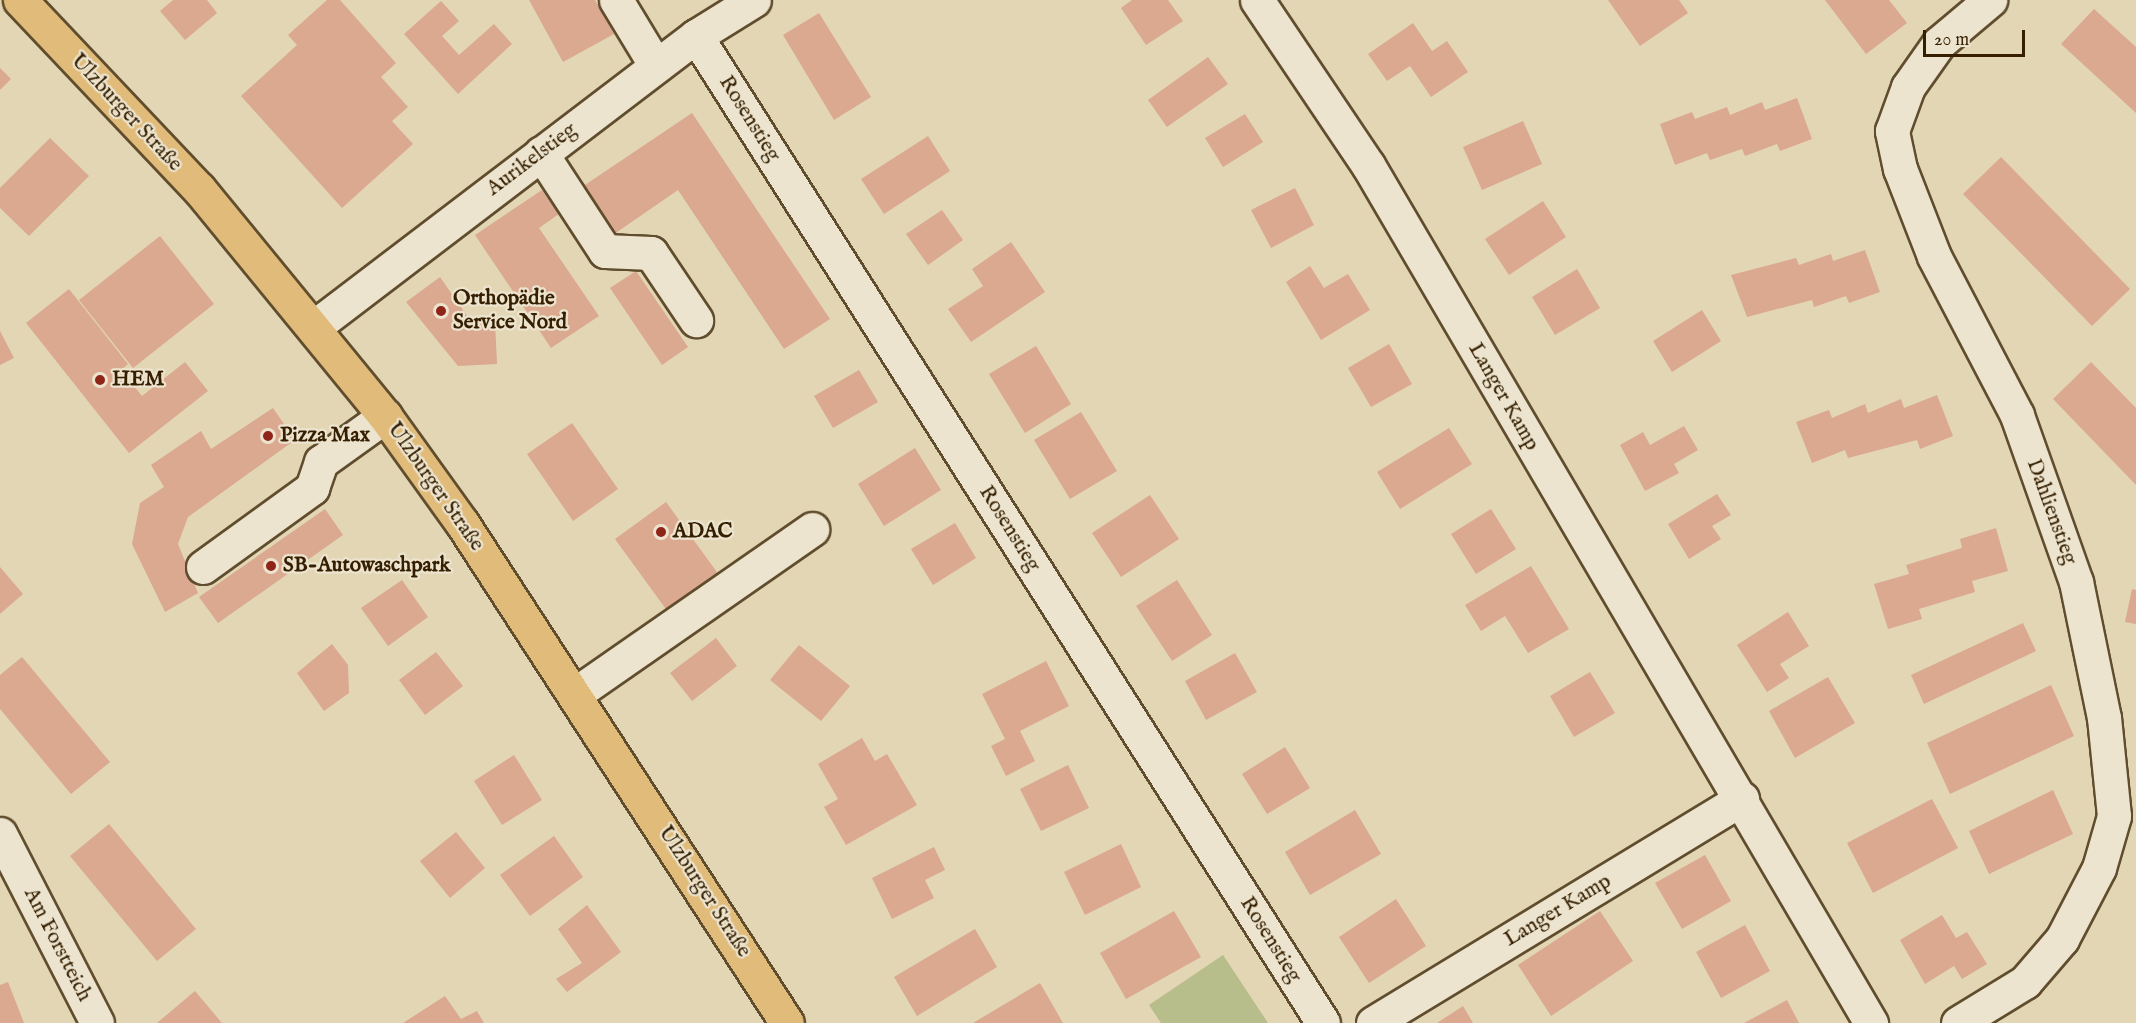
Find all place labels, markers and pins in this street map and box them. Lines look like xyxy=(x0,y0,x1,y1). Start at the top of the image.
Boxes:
place label: Orthopädie Service Nord xyxy=(453,286,567,336)
marker: Orthopädie Service Nord xyxy=(434,304,448,318)
place label: HEM xyxy=(112,367,164,393)
marker: HEM xyxy=(93,373,107,387)
place label: Pizza Max xyxy=(280,423,370,449)
marker: Pizza Max xyxy=(261,429,275,443)
place label: ADAC xyxy=(673,519,733,545)
marker: ADAC xyxy=(654,525,668,539)
place label: SB-Autowaschpark xyxy=(283,553,450,579)
marker: SB-Autowaschpark xyxy=(264,559,278,573)

